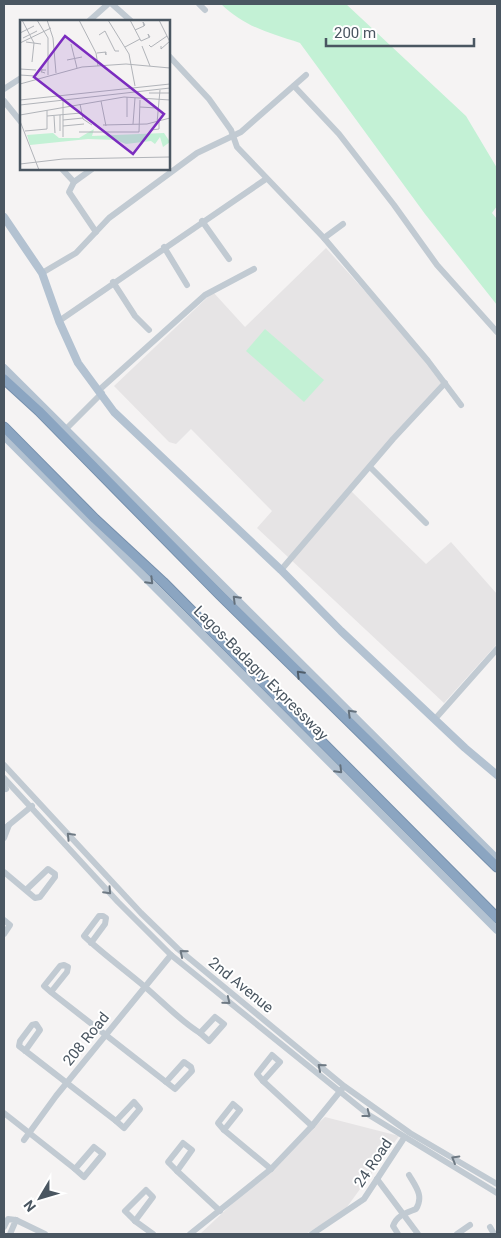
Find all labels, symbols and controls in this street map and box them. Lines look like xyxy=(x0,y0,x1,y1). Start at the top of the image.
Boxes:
scale bar xyxy=(326,15,474,47)
inset map xyxy=(20,20,170,170)
text: 200 m xyxy=(334,24,376,42)
one-way arrow xyxy=(144,575,153,584)
one-way arrow xyxy=(233,596,242,605)
street label: Lagos-Badagry Expressway xyxy=(190,602,332,744)
one-way arrow xyxy=(297,671,306,680)
one-way arrow xyxy=(348,710,357,719)
one-way arrow xyxy=(333,764,342,773)
one-way arrow xyxy=(67,833,76,842)
one-way arrow xyxy=(102,886,111,895)
one-way arrow xyxy=(179,949,188,958)
street label: 2nd Avenue xyxy=(205,953,277,1017)
one-way arrow xyxy=(221,995,230,1003)
street label: 208 Road xyxy=(59,1009,113,1069)
one-way arrow xyxy=(318,1064,327,1073)
one-way arrow xyxy=(361,1108,370,1116)
street label: 24 Road xyxy=(350,1135,396,1191)
one-way arrow xyxy=(452,1156,461,1166)
north arrow xyxy=(15,1173,65,1223)
text: N xyxy=(20,1197,39,1215)

